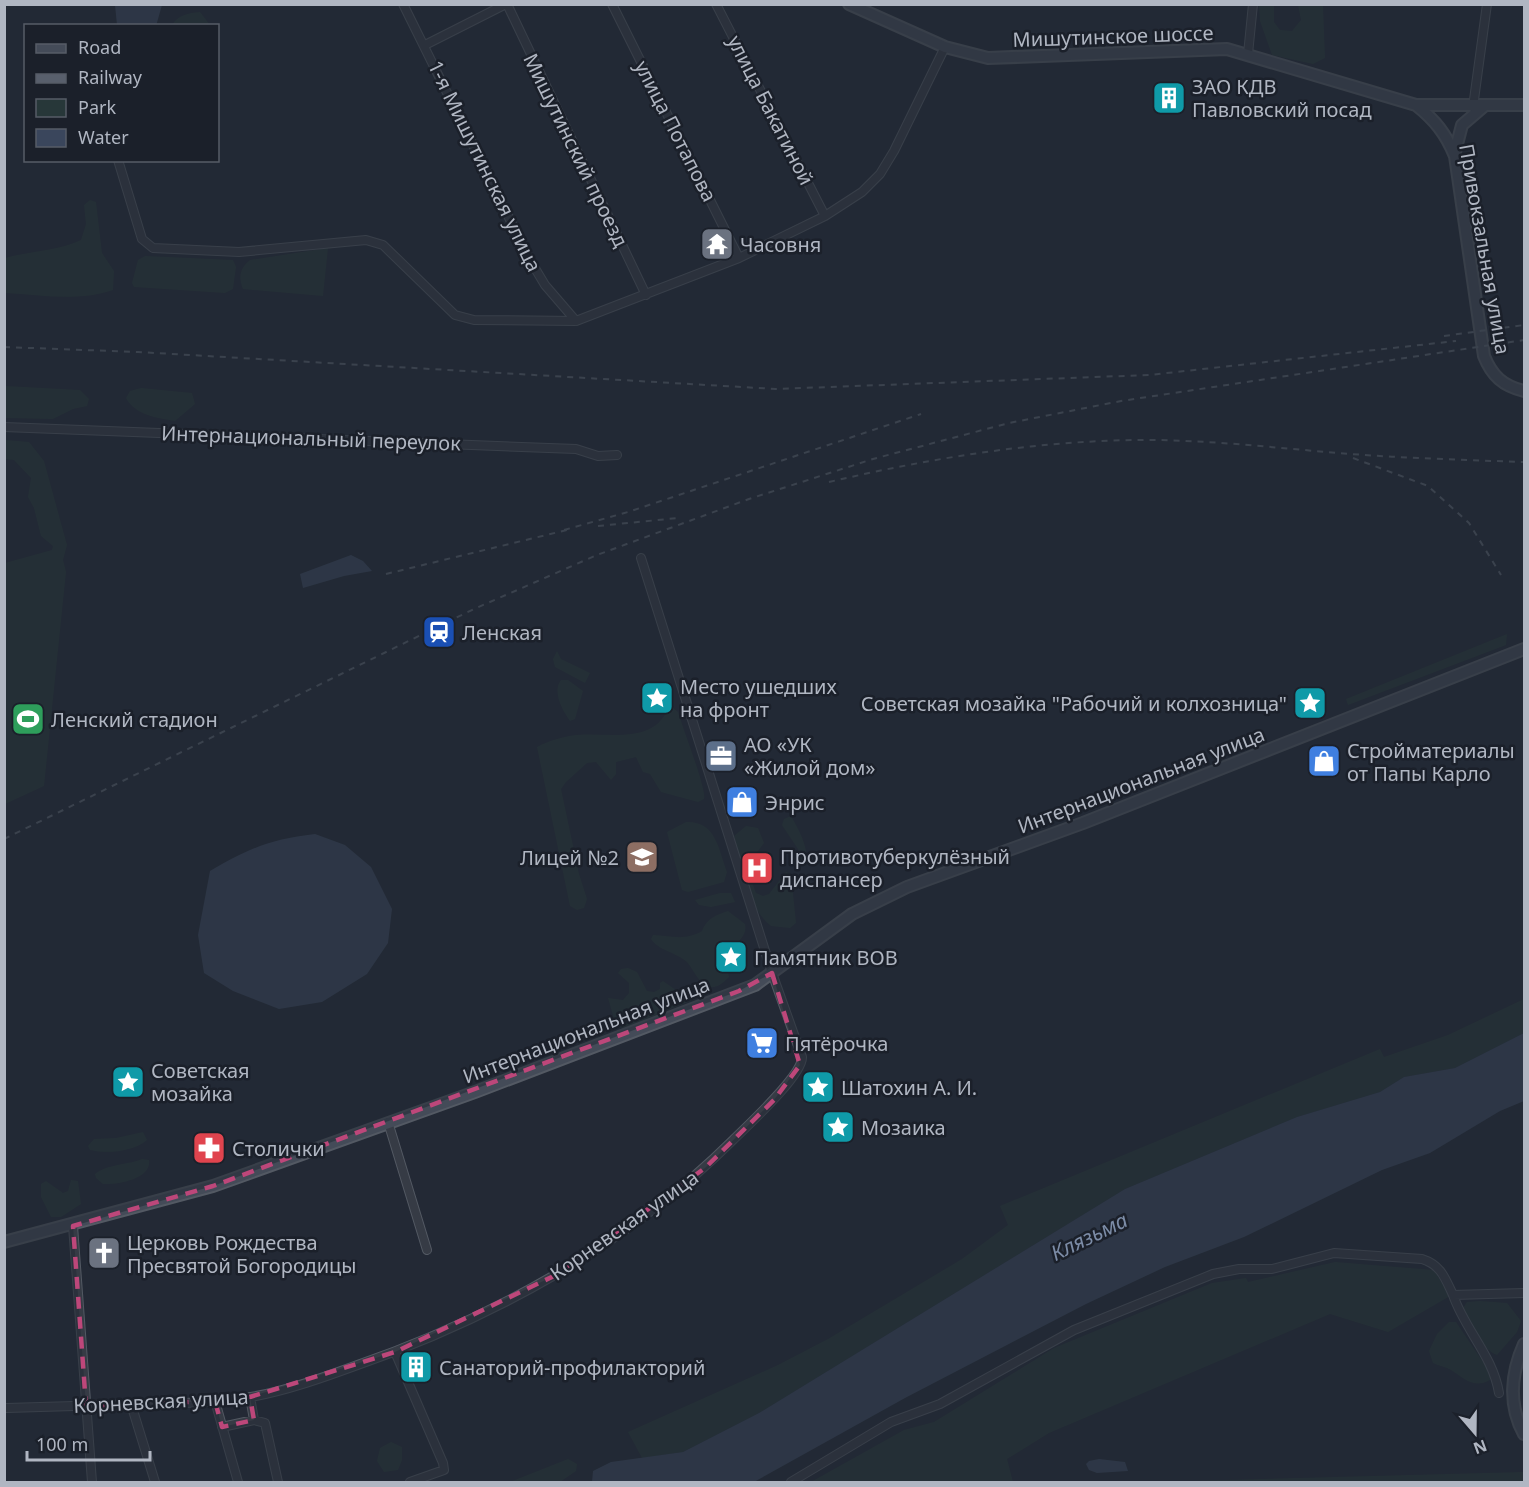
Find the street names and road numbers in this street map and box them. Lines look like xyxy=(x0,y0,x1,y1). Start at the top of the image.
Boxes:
street label: Мишутинское шоссе xyxy=(1012,19,1214,53)
street label: улица Бакатиной xyxy=(722,30,820,190)
street label: Мишутинский проезд xyxy=(517,49,635,251)
street label: 1-я Мишутинская улица xyxy=(422,56,548,276)
street label: улица Потапова xyxy=(629,56,723,206)
street label: Привокзальная улица xyxy=(1453,142,1517,356)
street label: Интернациональный переулок xyxy=(161,419,462,457)
street label: Интернациональная улица xyxy=(1014,720,1268,840)
street label: Интернациональная улица xyxy=(459,970,713,1090)
street label: Корневская улица xyxy=(544,1164,704,1286)
street label: Корневская улица xyxy=(73,1383,249,1419)

